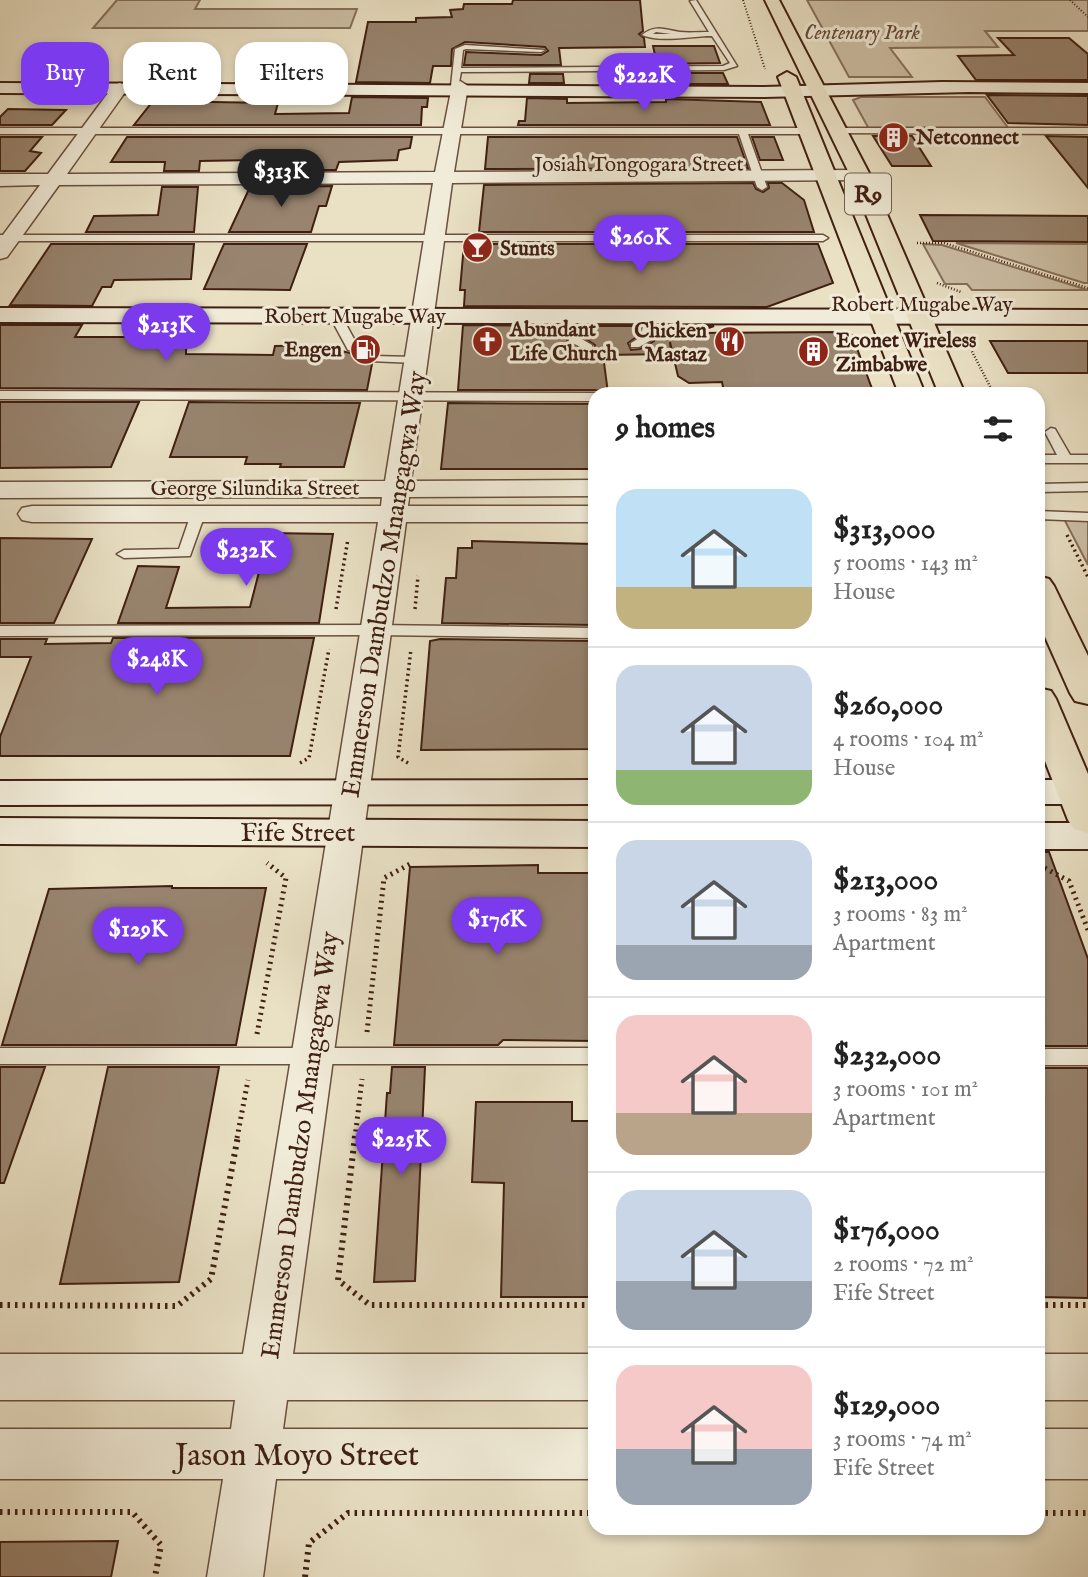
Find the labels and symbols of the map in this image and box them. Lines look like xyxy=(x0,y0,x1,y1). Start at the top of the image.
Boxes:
park label: Centenary Park xyxy=(804,20,921,47)
pin: $222K xyxy=(595,54,693,113)
building icon: Netconnect xyxy=(876,120,910,154)
place label: Netconnect xyxy=(915,125,1020,152)
pin: $313K xyxy=(232,150,330,209)
street label: Josiah Tongogara Street xyxy=(532,152,744,179)
road number: R9 xyxy=(845,174,891,214)
pin: $260K xyxy=(591,216,689,275)
bar icon: Stunts xyxy=(460,231,494,265)
place label: Stunts xyxy=(500,236,555,263)
street label: Robert Mugabe Way xyxy=(831,292,1014,319)
pin: $213K xyxy=(117,304,215,363)
street label: Robert Mugabe Way xyxy=(264,304,447,331)
place label: Abundant Life Church xyxy=(509,317,618,368)
place label: Chicken Mastaz xyxy=(634,318,707,369)
church icon: Abundant Life Church xyxy=(470,324,504,358)
restaurant icon: Chicken Mastaz xyxy=(713,325,747,359)
place label: Econet Wireless Zimbabwe xyxy=(836,328,976,379)
fuel station icon: Engen xyxy=(348,332,382,366)
building icon: Econet Wireless Zimbabwe xyxy=(796,335,830,369)
place label: Engen xyxy=(284,337,342,364)
street label: Emmerson Dambudzo Mnangagwa Way xyxy=(334,368,435,800)
street label: George Silundika Street xyxy=(151,476,359,503)
pin: $232K xyxy=(197,528,295,588)
pin: $248K xyxy=(108,638,206,697)
street label: Fife Street xyxy=(240,817,356,850)
pin: $176K xyxy=(448,898,546,957)
pin: $129K xyxy=(89,908,187,967)
street label: Emmerson Dambudzo Mnangagwa Way xyxy=(254,929,347,1361)
pin: $225K xyxy=(352,1118,450,1177)
street label: Jason Moyo Street xyxy=(172,1436,419,1477)

